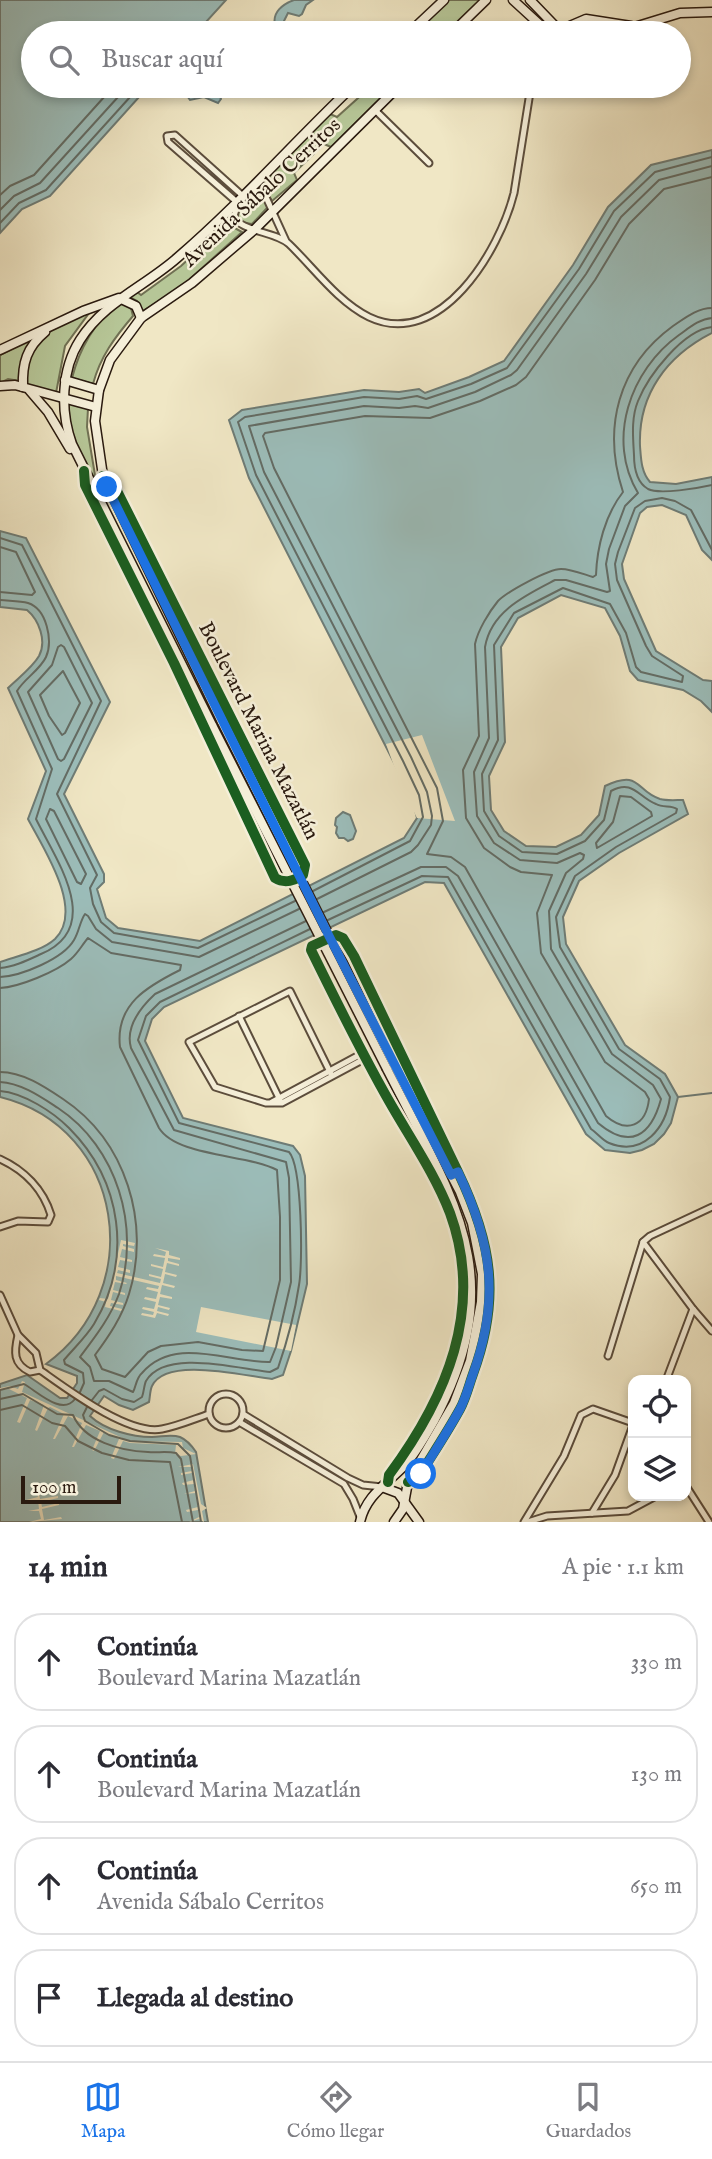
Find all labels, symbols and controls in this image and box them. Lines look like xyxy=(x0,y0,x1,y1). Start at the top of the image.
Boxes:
search box xyxy=(21,21,691,98)
icon: search xyxy=(45,41,83,79)
text: Buscar aquí xyxy=(101,43,223,76)
street label: Avenida Sábalo Cerritos xyxy=(176,112,347,274)
route end xyxy=(91,471,122,502)
street label: Boulevard Marina Mazatlán xyxy=(191,618,325,844)
map controls xyxy=(628,1375,691,1501)
button: locate xyxy=(628,1375,691,1438)
button: layers xyxy=(628,1438,691,1501)
route start xyxy=(405,1458,436,1489)
scale bar xyxy=(21,1473,121,1505)
text: 100 m xyxy=(32,1476,76,1500)
text: 14 min xyxy=(28,1549,108,1587)
text: A pie · 1.1 km xyxy=(562,1553,684,1582)
text: Continúa xyxy=(97,1631,198,1664)
icon: ahead xyxy=(30,1643,68,1681)
text: 330 m xyxy=(631,1648,682,1677)
text: Boulevard Marina Mazatlán xyxy=(97,1664,361,1693)
text: Continúa xyxy=(97,1743,198,1776)
icon: ahead xyxy=(30,1755,68,1793)
text: 130 m xyxy=(631,1760,682,1789)
text: Boulevard Marina Mazatlán xyxy=(97,1776,361,1805)
text: Continúa xyxy=(97,1855,198,1888)
icon: ahead xyxy=(30,1867,68,1905)
text: 650 m xyxy=(630,1872,682,1901)
text: Avenida Sábalo Cerritos xyxy=(97,1888,324,1917)
icon: arrive xyxy=(30,1979,68,2017)
text: Llegada al destino xyxy=(97,1982,293,2015)
tab: Mapa xyxy=(81,2078,125,2144)
tab: Cómo llegar xyxy=(287,2078,384,2144)
tab: Guardados xyxy=(546,2078,631,2144)

